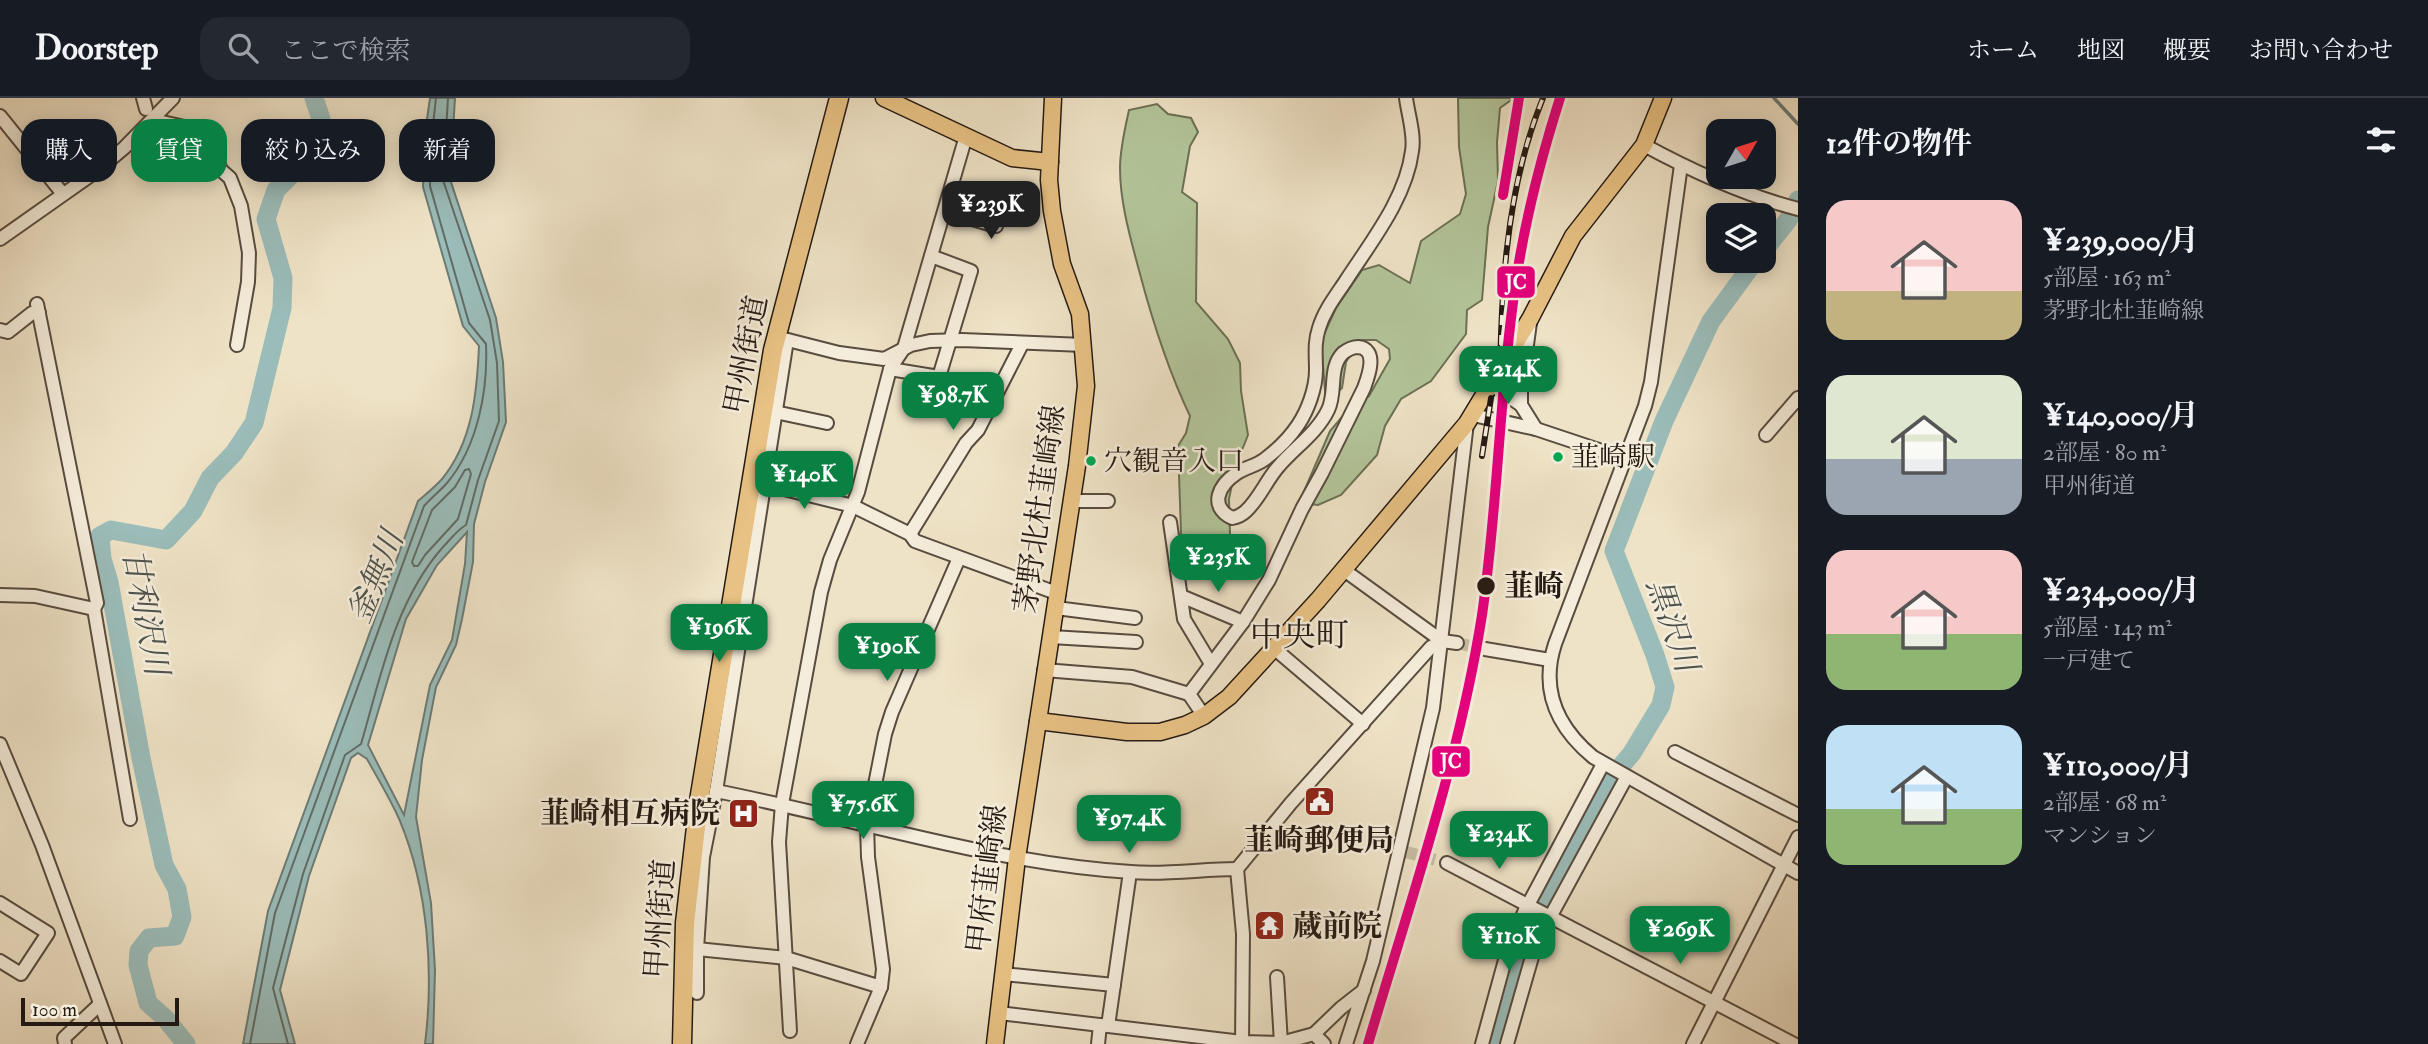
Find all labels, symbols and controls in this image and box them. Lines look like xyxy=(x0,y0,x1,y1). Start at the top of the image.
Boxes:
search box xyxy=(200,17,690,80)
text: Doorstep xyxy=(35,28,158,69)
icon: search xyxy=(224,29,262,67)
text: ここで検索 xyxy=(280,35,410,67)
text: ホーム xyxy=(1967,35,2039,66)
text: 地図 xyxy=(2077,35,2125,66)
text: 概要 xyxy=(2163,35,2211,66)
text: お問い合わせ xyxy=(2249,35,2393,66)
chip: 購入 xyxy=(21,119,117,182)
chip: 賃貸 xyxy=(131,119,227,182)
chip: 絞り込み xyxy=(241,119,385,182)
chip: 新着 xyxy=(399,119,495,182)
north arrow xyxy=(1706,119,1776,189)
map controls xyxy=(1706,119,1776,273)
icon: filters xyxy=(2362,121,2400,159)
text: 12件の物件 xyxy=(1826,125,1972,162)
pin: ¥239K xyxy=(942,181,1040,241)
text: ¥239K xyxy=(958,189,1024,218)
button: layers xyxy=(1706,203,1776,273)
text: ¥239,000/月 xyxy=(2043,222,2199,259)
icon: home xyxy=(1882,228,1966,312)
text: 5部屋 · 163 m² xyxy=(2043,263,2171,292)
line badge: JC xyxy=(1496,265,1536,299)
text: JC xyxy=(1504,271,1527,295)
street label: 甲州街道 xyxy=(716,293,776,417)
text: 茅野北杜韮崎線 xyxy=(2043,296,2204,325)
pin: ¥214K xyxy=(1459,346,1557,406)
text: ¥214K xyxy=(1475,354,1541,383)
pin: ¥98.7K xyxy=(896,372,1010,432)
text: ¥98.7K xyxy=(918,380,988,409)
text: ¥140,000/月 xyxy=(2043,397,2199,434)
street label: 茅野北杜韮崎線 xyxy=(1007,402,1073,616)
icon: home xyxy=(1882,403,1966,487)
text: 2部屋 · 80 m² xyxy=(2043,438,2167,467)
place label: 韮崎駅 xyxy=(1571,440,1655,475)
place label: 穴観音入口 xyxy=(1104,444,1244,479)
marker: 韮崎駅 xyxy=(1551,450,1565,464)
pin: ¥140K xyxy=(755,452,853,511)
marker: 穴観音入口 xyxy=(1084,454,1098,468)
text: ¥140K xyxy=(771,459,837,488)
text: 甲州街道 xyxy=(2043,471,2135,500)
water label: 釜無川 xyxy=(339,522,414,629)
pin: ¥235K xyxy=(1169,534,1267,594)
text: ¥235K xyxy=(1186,542,1250,571)
water label: 甘利沢川 xyxy=(113,545,177,682)
place label: 韮崎 xyxy=(1504,568,1564,605)
text: ¥234,000/月 xyxy=(2043,572,2200,609)
water label: 黒沢川 xyxy=(1637,573,1708,680)
marker: 韮崎 xyxy=(1475,575,1497,597)
icon: home xyxy=(1882,578,1966,662)
pin: ¥196K xyxy=(670,604,768,664)
text: ¥196K xyxy=(687,612,751,641)
text: 5部屋 · 143 m² xyxy=(2043,613,2172,642)
district label: 中央町 xyxy=(1250,615,1349,656)
pin: ¥190K xyxy=(838,624,936,683)
text: ¥190K xyxy=(854,631,920,660)
text: 一戸建て xyxy=(2043,646,2135,675)
line badge: JC xyxy=(1431,745,1471,778)
text: ¥110,000/月 xyxy=(2043,747,2193,784)
text: JC xyxy=(1439,750,1462,774)
icon: home xyxy=(1882,753,1966,837)
pin: ¥75.6K xyxy=(806,782,920,841)
public building icon: 韮崎郵便局 xyxy=(1302,785,1336,819)
text: 2部屋 · 68 m² xyxy=(2043,788,2166,817)
text: ¥75.6K xyxy=(828,789,898,818)
place label: 韮崎相互病院 xyxy=(540,795,720,832)
hospital icon: 韮崎相互病院 xyxy=(726,796,760,830)
pin: ¥97.4K xyxy=(1072,796,1186,855)
street label: 甲府韮崎線 xyxy=(959,802,1015,956)
text: ¥97.4K xyxy=(1093,803,1165,832)
pin: ¥234K xyxy=(1450,812,1548,871)
text: ¥234K xyxy=(1466,819,1532,848)
text: マンション xyxy=(2043,821,2157,850)
place label: 韮崎郵便局 xyxy=(1244,822,1394,859)
street label: 甲州街道 xyxy=(637,858,683,980)
pin: ¥269K xyxy=(1631,906,1729,966)
place label: 蔵前院 xyxy=(1292,908,1382,945)
temple icon: 蔵前院 xyxy=(1252,909,1286,943)
pin: ¥110K xyxy=(1460,914,1558,973)
text: ¥269K xyxy=(1646,914,1714,943)
text: ¥110K xyxy=(1478,921,1540,950)
scale bar xyxy=(21,995,178,1027)
text: 100 m xyxy=(32,998,77,1022)

